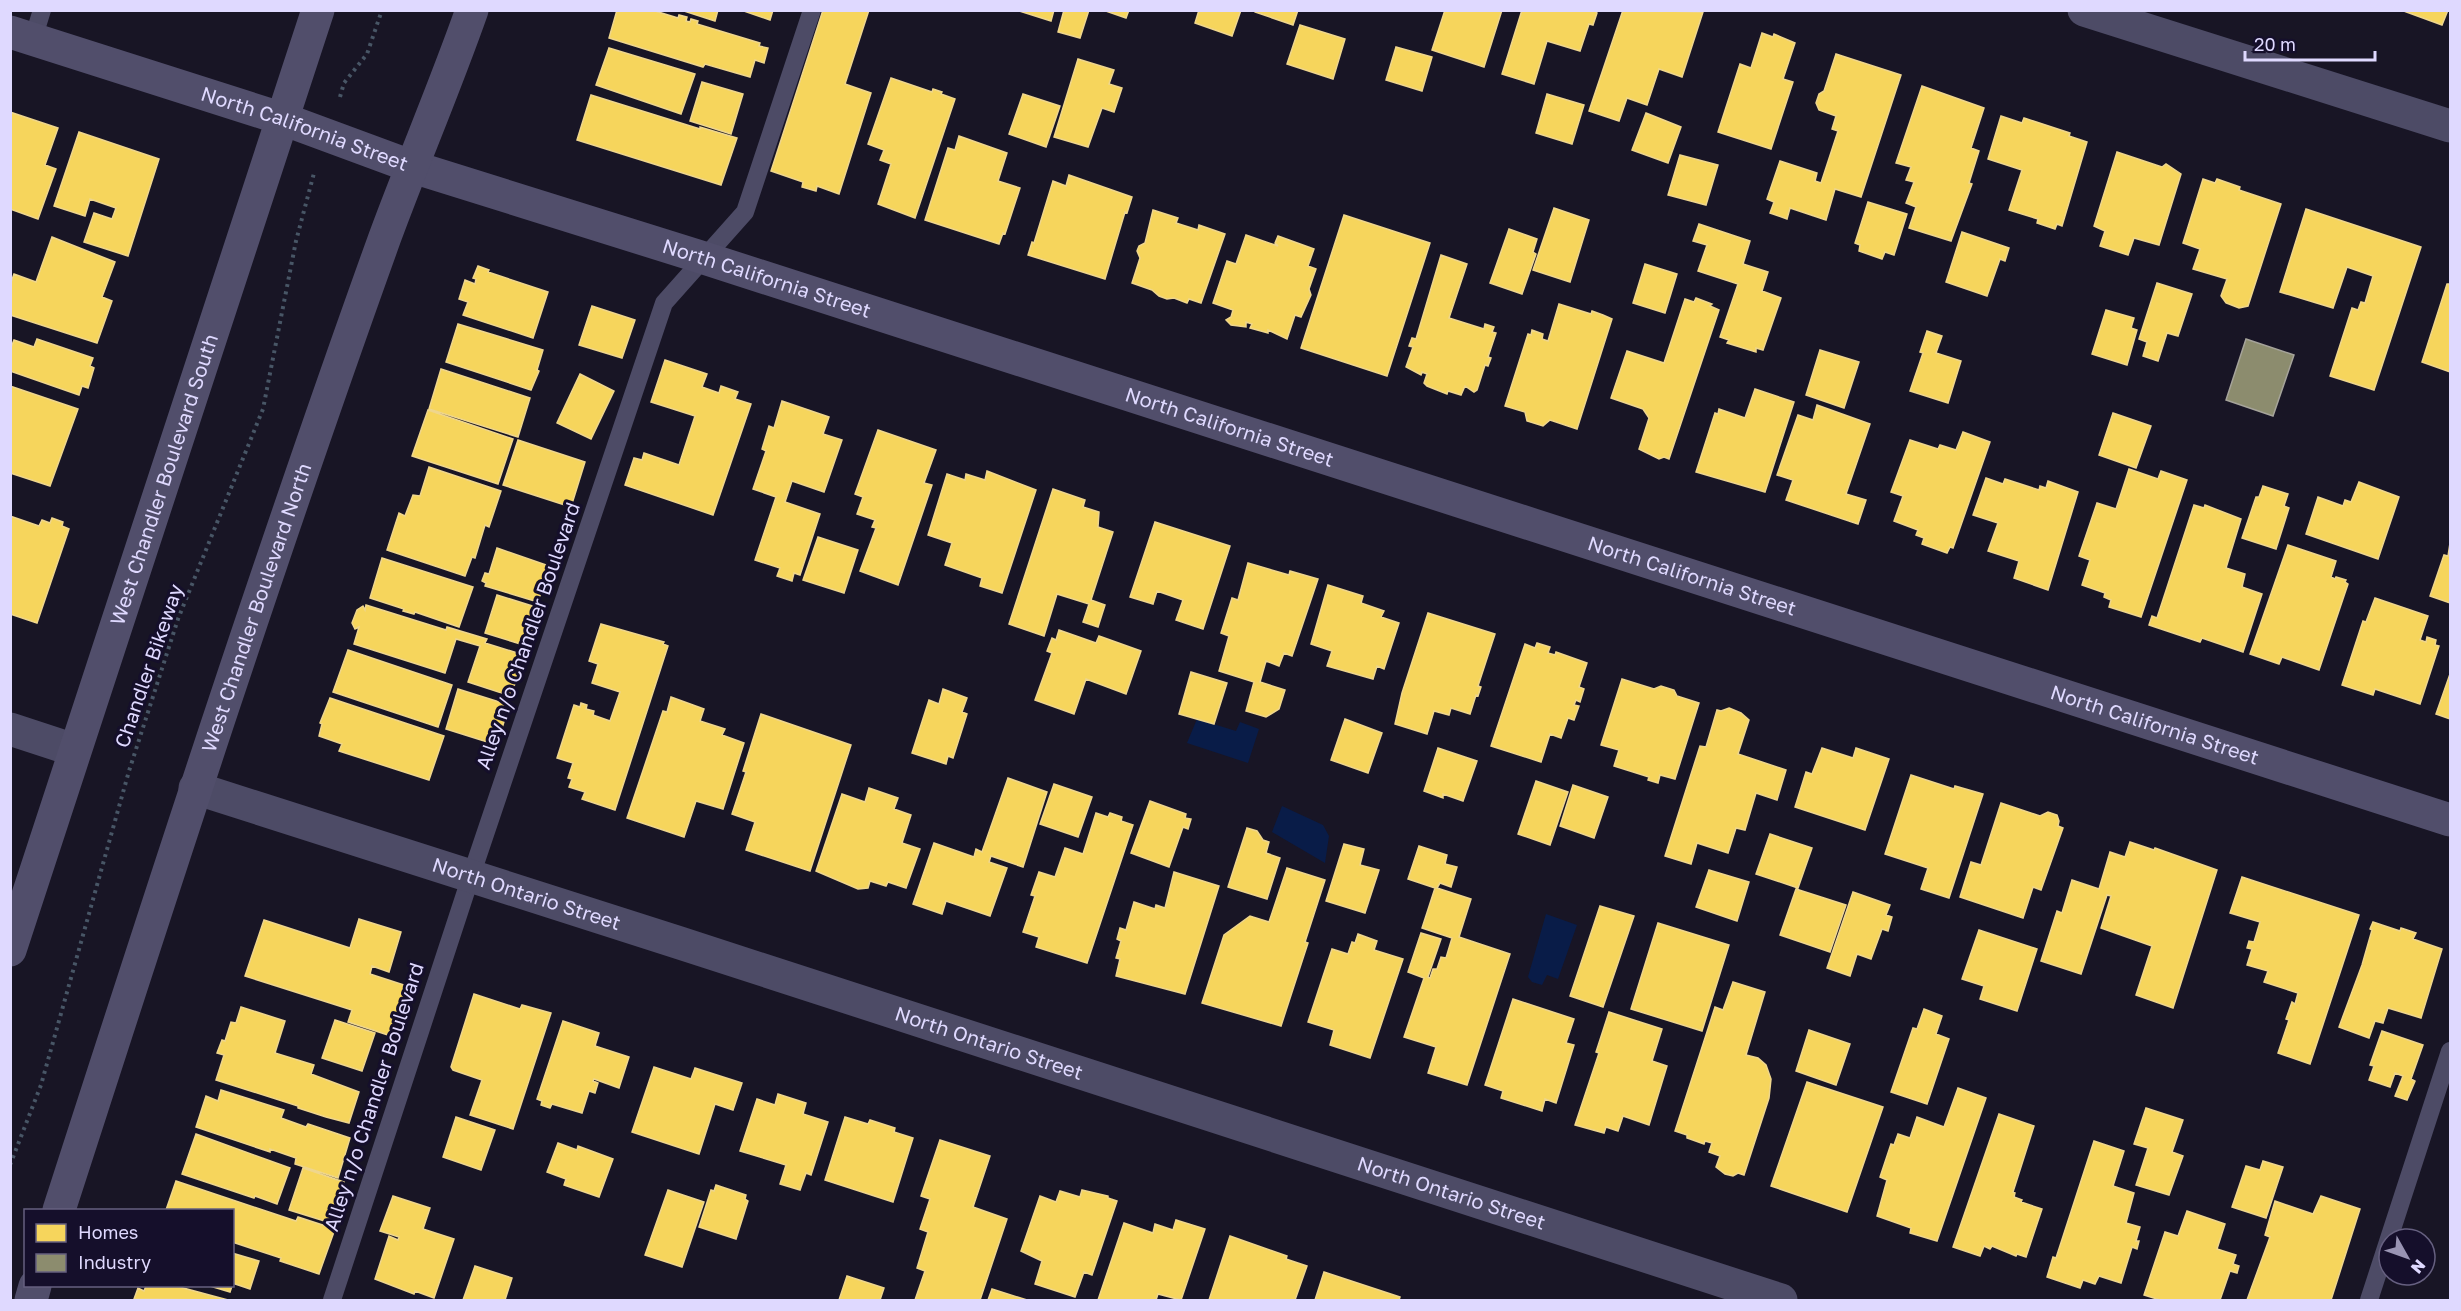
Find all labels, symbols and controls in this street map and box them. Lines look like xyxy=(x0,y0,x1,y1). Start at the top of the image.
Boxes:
scale bar xyxy=(2245,24,2376,62)
text: 20 m xyxy=(2254,33,2296,55)
street label: North California Street xyxy=(198,81,412,175)
street label: North California Street xyxy=(660,233,874,322)
street label: West Chandler Boulevard South xyxy=(104,331,222,628)
street label: North California Street xyxy=(1123,381,1337,471)
street label: West Chandler Boulevard North xyxy=(196,460,316,755)
street label: Alley n/o Chandler Boulevard xyxy=(470,499,584,772)
street label: North California Street xyxy=(1585,530,1800,620)
street label: Chandler Bikeway xyxy=(109,581,187,751)
street label: North California Street xyxy=(2048,679,2262,769)
street label: North Ontario Street xyxy=(430,852,624,934)
street label: Alley n/o Chandler Boulevard xyxy=(318,959,428,1234)
street label: North Ontario Street xyxy=(892,1001,1086,1084)
street label: North Ontario Street xyxy=(1355,1150,1549,1234)
legend xyxy=(24,1209,234,1287)
text: Homes xyxy=(78,1221,138,1243)
north arrow xyxy=(2377,1227,2437,1287)
text: Industry xyxy=(78,1251,151,1273)
text: N xyxy=(2407,1256,2430,1278)

